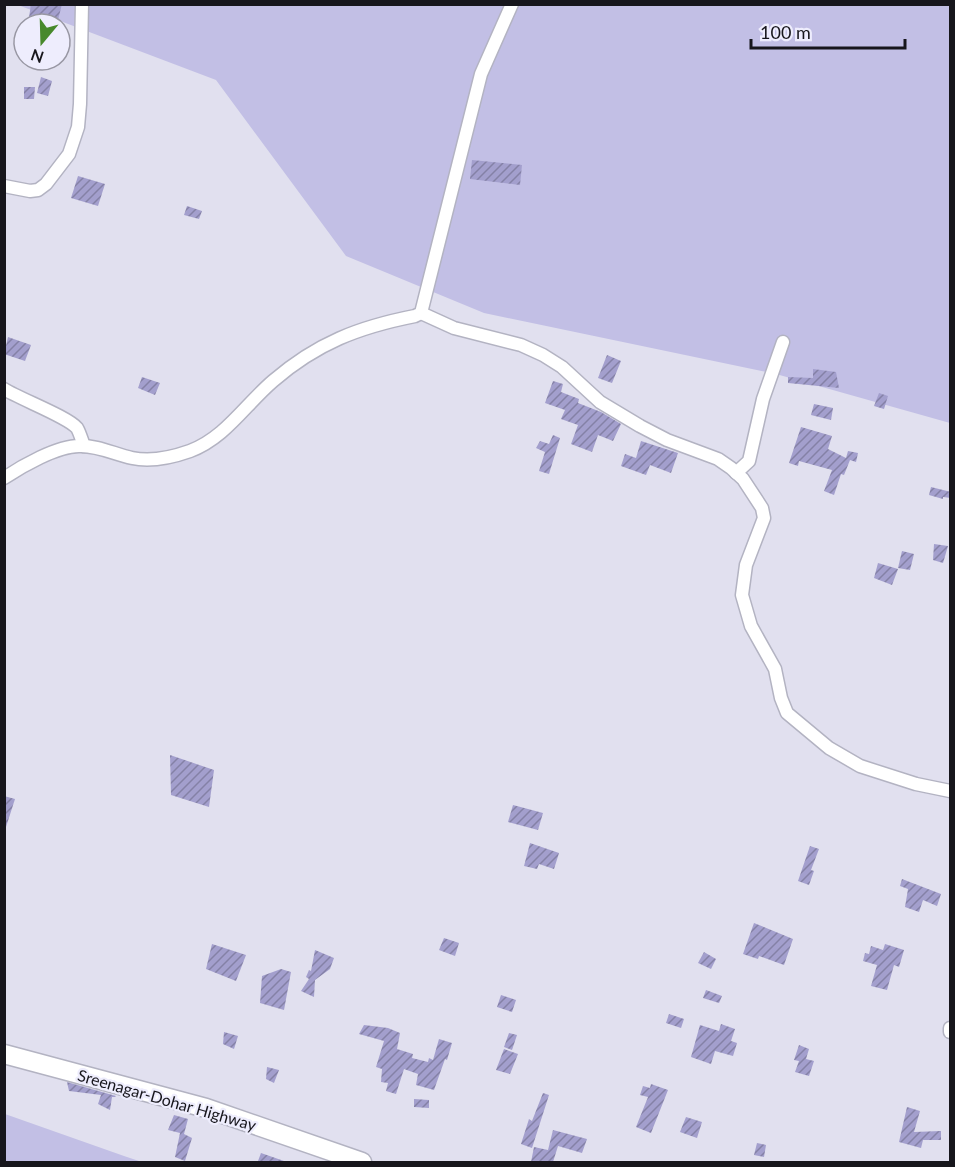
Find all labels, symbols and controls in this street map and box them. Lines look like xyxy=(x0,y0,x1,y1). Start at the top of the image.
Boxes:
north arrow xyxy=(12,12,72,72)
scale bar xyxy=(751,12,906,50)
text: 100 m xyxy=(760,21,811,43)
text: N xyxy=(28,46,46,68)
street label: Sreenagar-Dohar Highway xyxy=(76,1065,259,1134)

